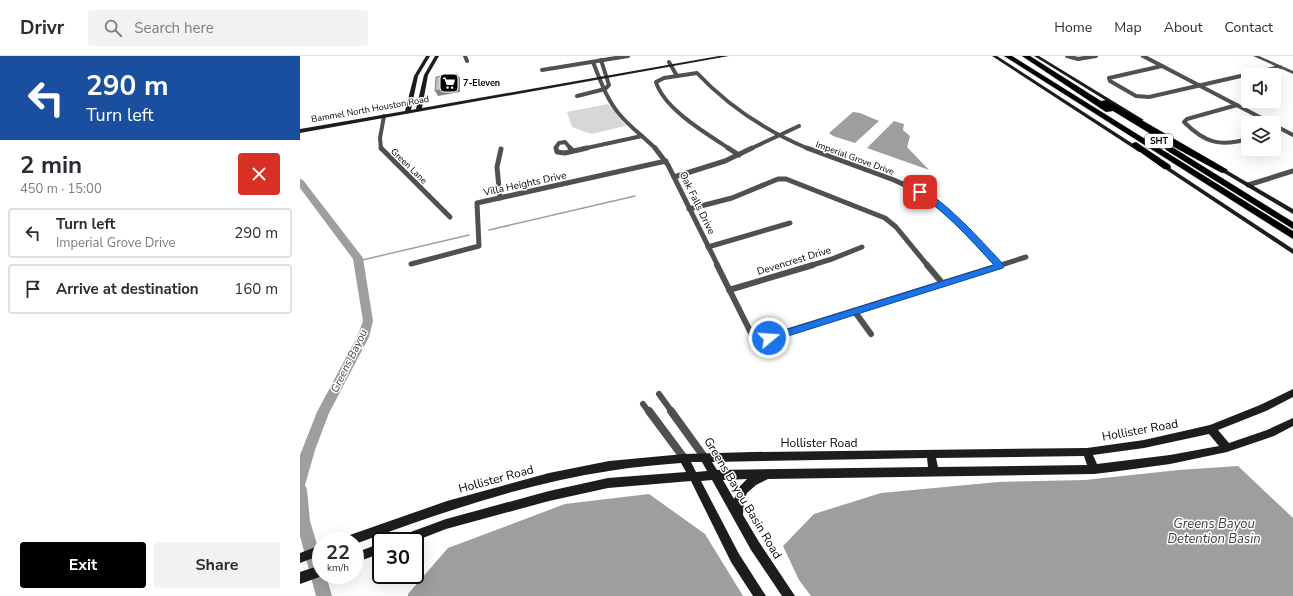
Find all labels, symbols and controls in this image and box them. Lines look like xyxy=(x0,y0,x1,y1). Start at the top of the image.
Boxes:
search box xyxy=(88,10,368,46)
text: Drivr xyxy=(20,15,64,41)
icon: search xyxy=(102,17,124,39)
text: Search here xyxy=(134,18,214,38)
text: Home xyxy=(1054,18,1092,37)
text: Map xyxy=(1114,18,1142,37)
text: About xyxy=(1164,18,1203,37)
text: Contact xyxy=(1225,18,1273,37)
text: 290 m xyxy=(86,67,169,105)
map controls xyxy=(1241,68,1281,156)
button: sound xyxy=(1241,68,1281,108)
icon: left xyxy=(20,72,72,124)
supermarket icon: 7-Eleven xyxy=(438,72,460,94)
place label: 7-Eleven xyxy=(463,77,500,89)
street label: Bammel North Houston Road xyxy=(310,93,430,125)
text: Turn left xyxy=(86,103,154,127)
button: layers xyxy=(1241,116,1281,156)
road number: SHT xyxy=(1145,134,1173,148)
street label: Imperial Grove Drive xyxy=(814,138,896,178)
street label: Green Lane xyxy=(388,146,430,187)
text: 2 min xyxy=(20,149,82,181)
button: close xyxy=(238,153,280,195)
street label: Villa Heights Drive xyxy=(481,168,568,200)
street label: Oak Falls Drive xyxy=(676,169,718,237)
pin xyxy=(903,175,937,209)
text: 450 m · 15:00 xyxy=(20,180,102,198)
icon: arrive xyxy=(909,181,931,203)
text: Turn left xyxy=(56,214,115,234)
icon: left xyxy=(22,222,44,244)
text: 290 m xyxy=(234,223,278,243)
text: Imperial Grove Drive xyxy=(56,234,176,252)
street label: Devencrest Drive xyxy=(755,243,833,279)
icon: arrive xyxy=(22,278,44,300)
text: Arrive at destination xyxy=(56,279,199,299)
text: 160 m xyxy=(234,279,278,299)
position arrow xyxy=(748,317,790,359)
water label: Greens Bayou xyxy=(327,327,371,395)
street label: Hollister Road xyxy=(1101,415,1179,445)
street label: Greens Bayou Basin Road xyxy=(700,434,786,562)
street label: Hollister Road xyxy=(780,435,858,451)
street label: Hollister Road xyxy=(457,461,535,497)
water label: Greens Bayou Detention Basin xyxy=(1167,515,1261,548)
speed limit sign: 30 xyxy=(372,532,424,584)
text: 22 xyxy=(326,539,350,566)
button: Exit xyxy=(20,542,146,588)
button: Share xyxy=(154,542,280,588)
text: km/h xyxy=(327,561,349,575)

